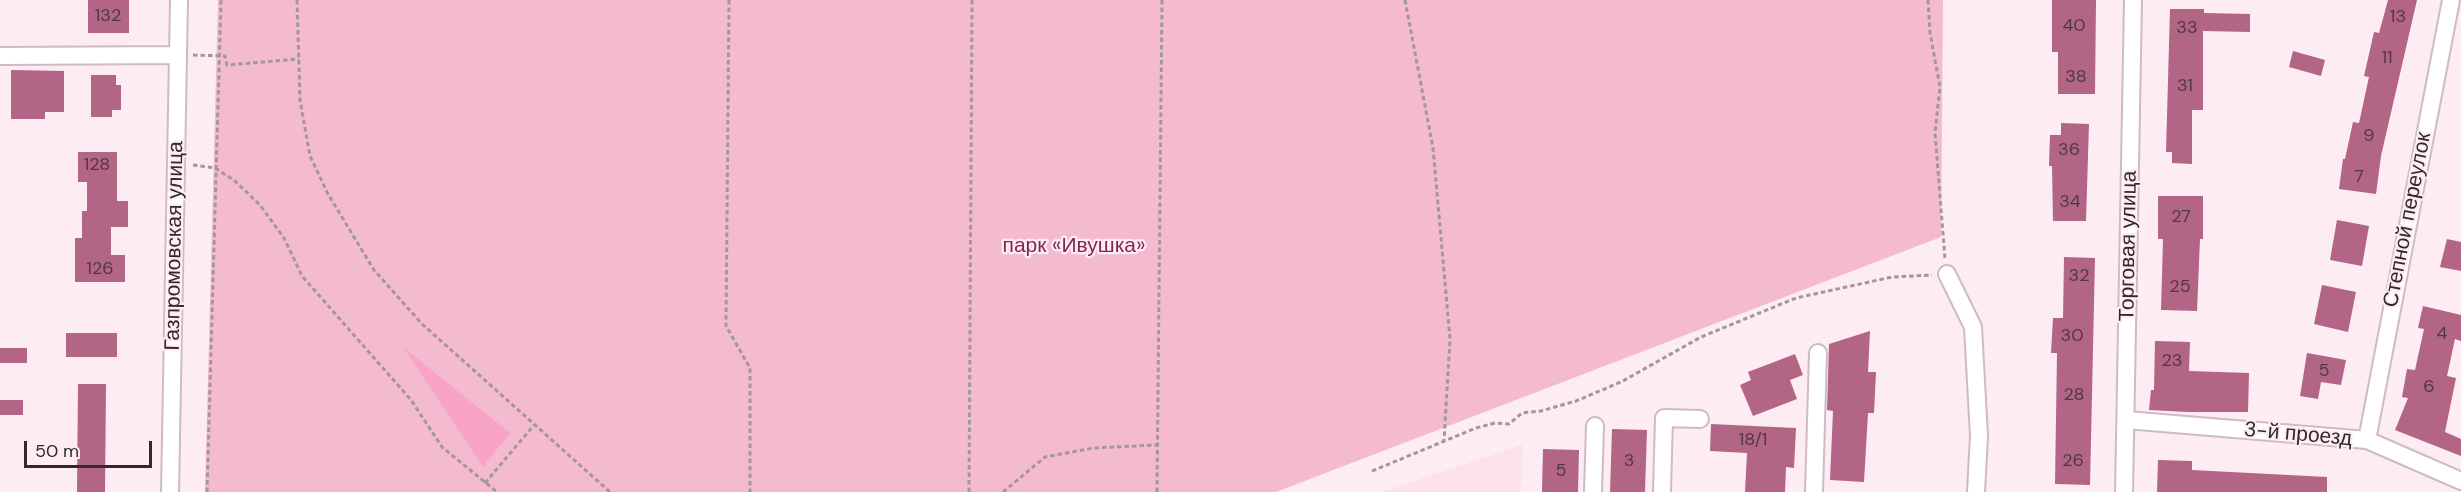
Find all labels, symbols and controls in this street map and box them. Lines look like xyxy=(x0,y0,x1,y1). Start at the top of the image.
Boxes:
house number: 132 xyxy=(95,5,121,27)
house number: 13 xyxy=(2390,6,2406,28)
house number: 40 xyxy=(2062,15,2086,37)
house number: 33 xyxy=(2176,17,2198,39)
house number: 11 xyxy=(2381,47,2393,69)
house number: 38 xyxy=(2065,66,2087,88)
house number: 31 xyxy=(2177,75,2193,97)
house number: 9 xyxy=(2363,125,2375,147)
street label: Степной переулок xyxy=(2379,130,2437,310)
house number: 36 xyxy=(2058,139,2080,161)
street label: Газпромовская улица xyxy=(161,141,189,351)
house number: 128 xyxy=(84,154,110,176)
house number: 7 xyxy=(2354,166,2364,188)
street label: Торговая улица xyxy=(2115,170,2143,322)
house number: 34 xyxy=(2059,191,2081,213)
house number: 27 xyxy=(2171,206,2191,228)
park label: парк «Ивушка» xyxy=(1003,233,1145,259)
house number: 126 xyxy=(86,258,114,280)
house number: 32 xyxy=(2068,265,2090,287)
house number: 25 xyxy=(2169,276,2191,298)
house number: 4 xyxy=(2437,323,2447,345)
house number: 30 xyxy=(2061,325,2083,347)
house number: 23 xyxy=(2161,350,2183,372)
house number: 5 xyxy=(2319,360,2329,382)
house number: 6 xyxy=(2423,376,2435,398)
house number: 28 xyxy=(2063,384,2085,406)
street label: 3-й проезд xyxy=(2243,418,2353,452)
scale bar xyxy=(27,429,154,467)
house number: 18/1 xyxy=(1739,429,1767,451)
text: 50 m xyxy=(35,439,79,463)
house number: 3 xyxy=(1624,450,1634,472)
house number: 26 xyxy=(2062,450,2084,472)
house number: 5 xyxy=(1556,460,1566,482)

